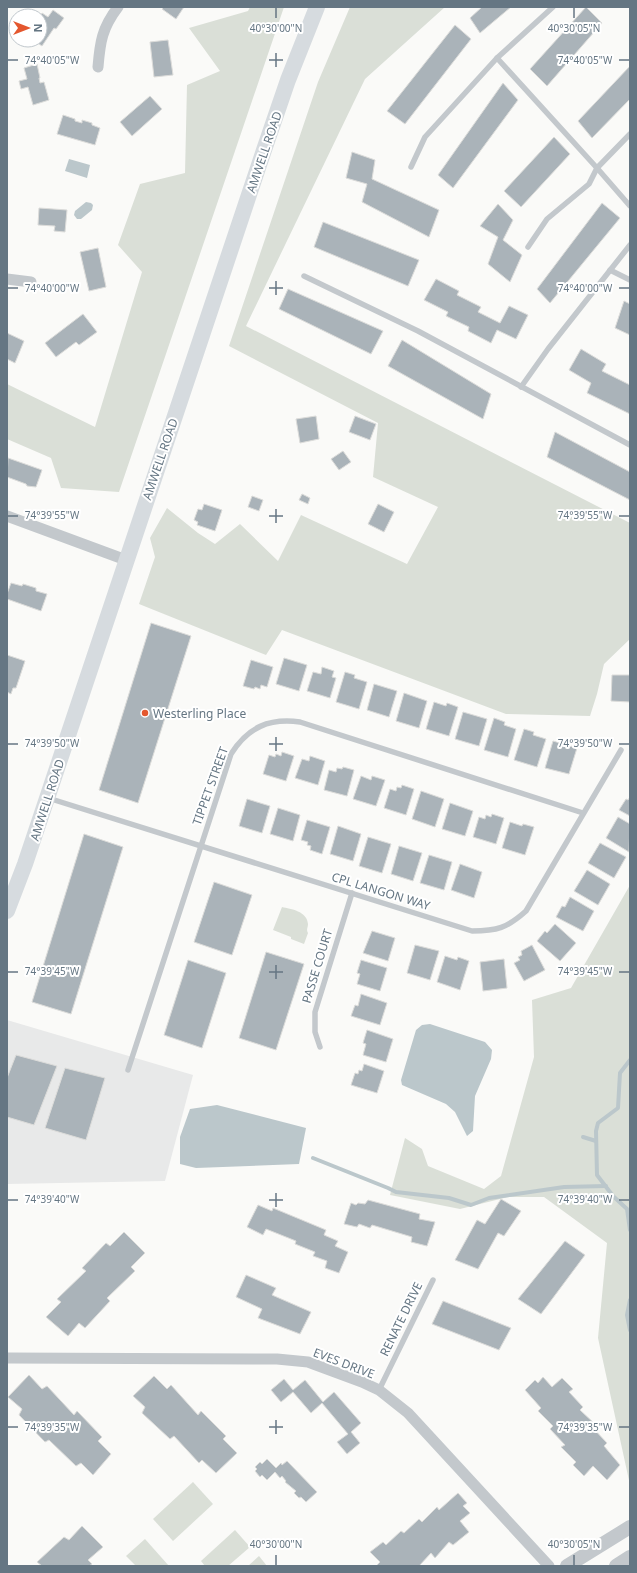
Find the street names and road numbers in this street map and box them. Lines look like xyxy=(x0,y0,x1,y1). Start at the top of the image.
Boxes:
street label: AMWELL ROAD xyxy=(242,109,286,195)
street label: AMWELL ROAD xyxy=(138,416,182,502)
street label: TIPPET STREET xyxy=(188,744,232,828)
street label: AMWELL ROAD xyxy=(26,757,68,843)
street label: CPL LANGON WAY xyxy=(330,868,432,914)
street label: PASSE COURT xyxy=(298,926,336,1005)
street label: RENATE DRIVE xyxy=(376,1279,426,1359)
street label: EVES DRIVE xyxy=(311,1344,377,1382)

